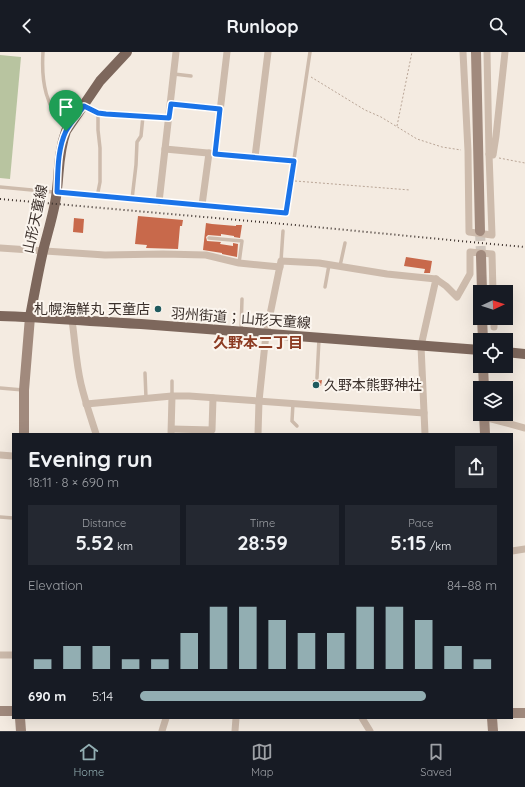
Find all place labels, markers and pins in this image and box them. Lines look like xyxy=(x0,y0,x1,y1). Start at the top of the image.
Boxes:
pin xyxy=(49,90,83,131)
place label: 札幌海鮮丸 天童店 xyxy=(34,300,150,318)
marker: 札幌海鮮丸 天童店 xyxy=(153,304,163,314)
place label: 久野本熊野神社 xyxy=(324,376,422,394)
marker: 久野本熊野神社 xyxy=(311,380,321,390)

